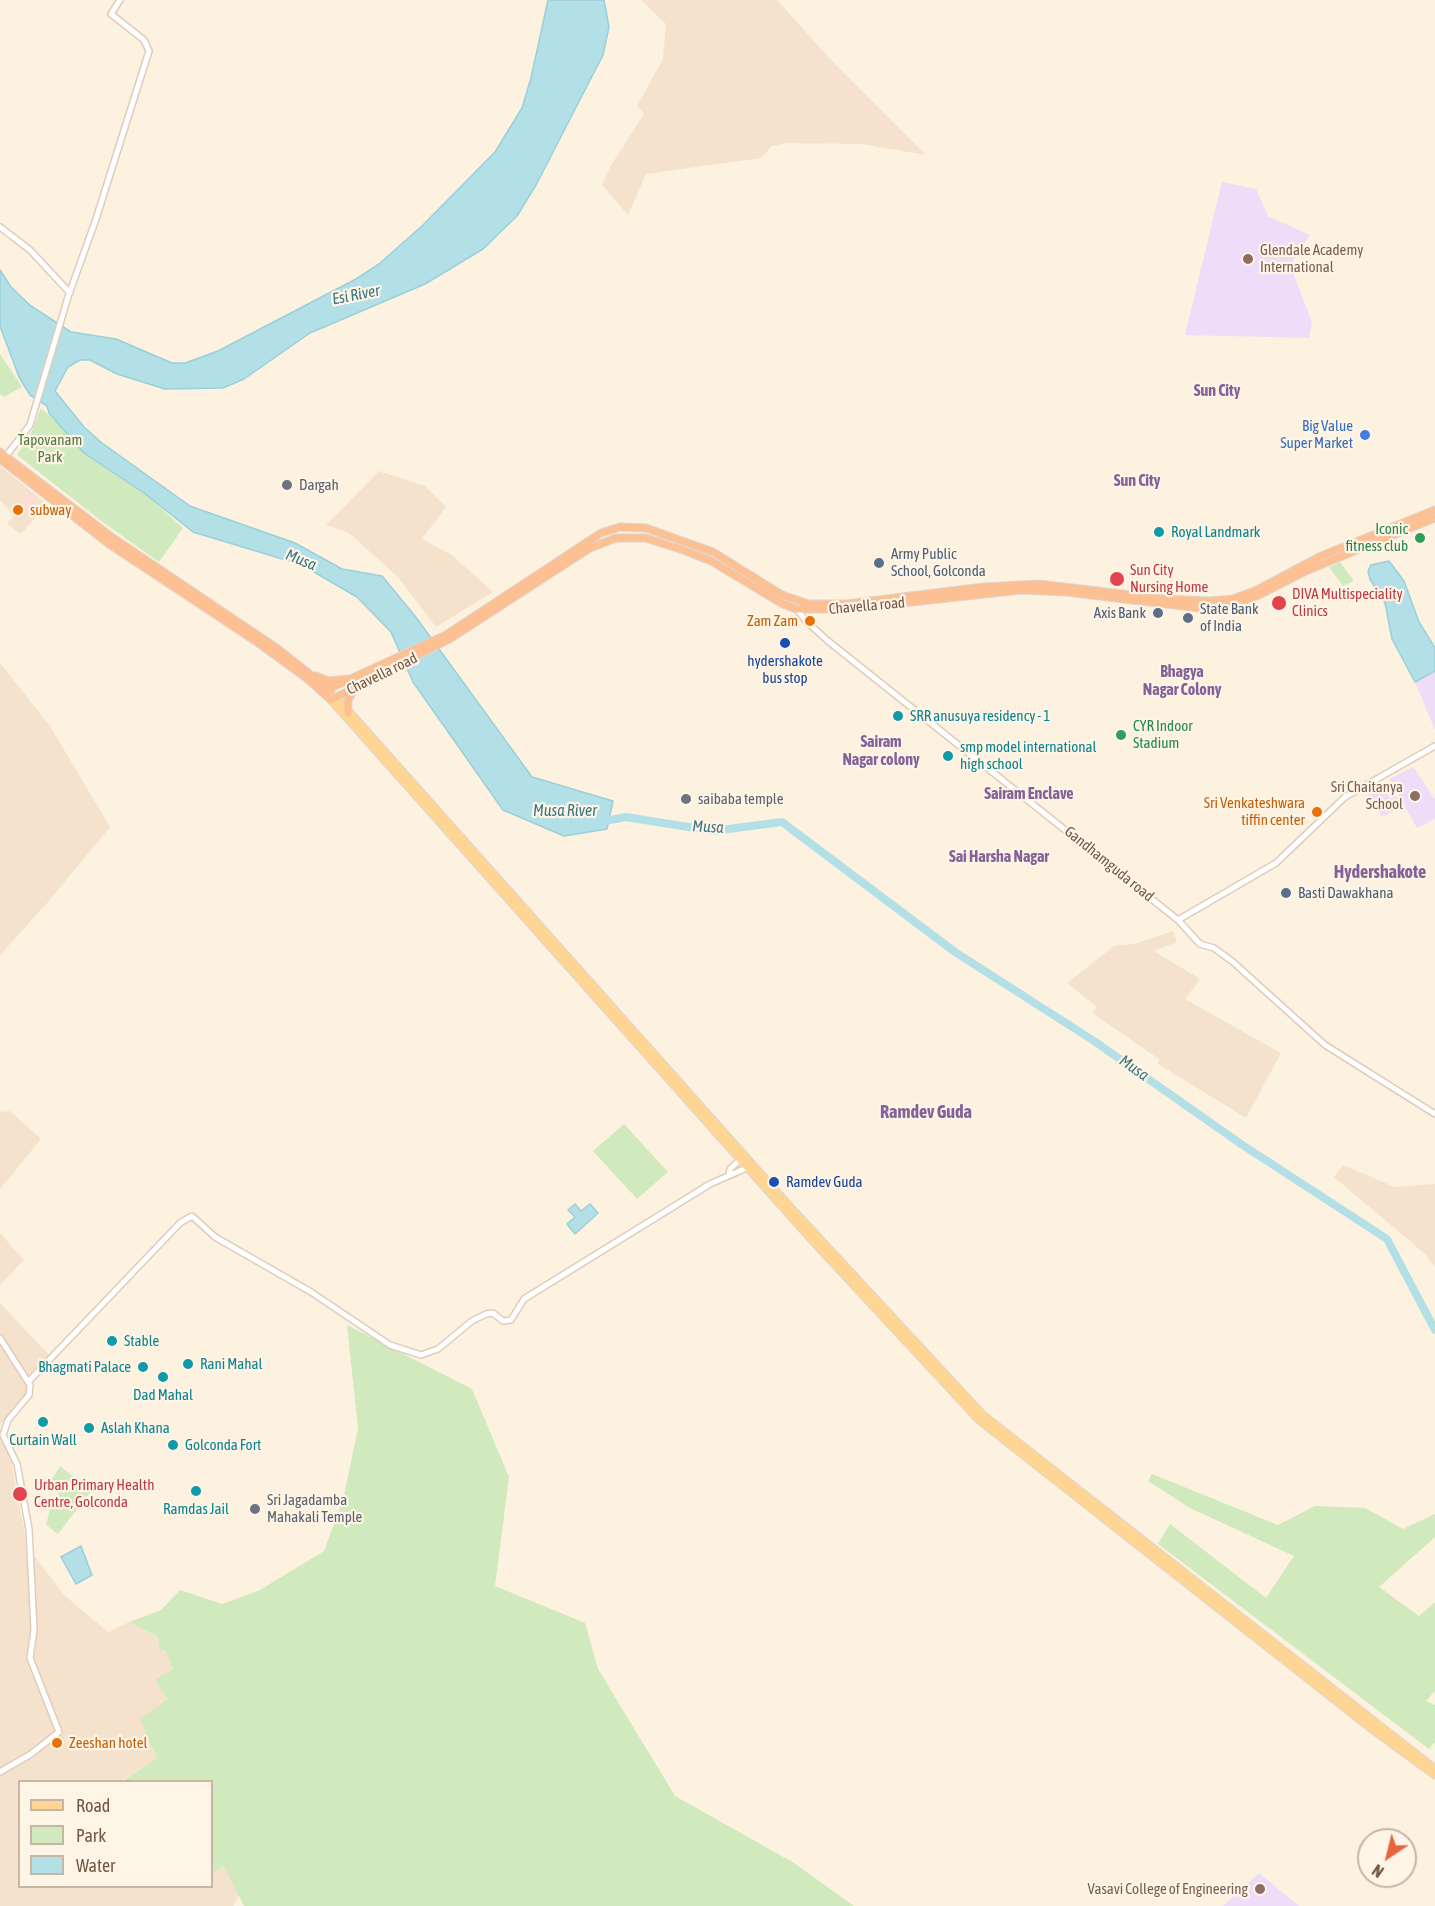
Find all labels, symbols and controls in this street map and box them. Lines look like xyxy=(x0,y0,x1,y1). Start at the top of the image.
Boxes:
place label: Glendale Academy International xyxy=(1260,241,1363,276)
marker: Glendale Academy International xyxy=(1241,252,1255,266)
water label: Esi River xyxy=(330,281,382,309)
district label: Sun City xyxy=(1194,381,1240,401)
place label: Big Value Super Market xyxy=(1280,417,1353,452)
marker: Big Value Super Market xyxy=(1358,428,1372,442)
park label: Tapovanam Park xyxy=(18,431,82,466)
district label: Sun City xyxy=(1114,471,1160,491)
place label: Dargah xyxy=(299,476,339,494)
marker: Dargah xyxy=(280,478,294,492)
place label: subway xyxy=(30,501,71,519)
marker: subway xyxy=(11,503,25,517)
place label: Iconic fitness club xyxy=(1345,520,1408,555)
place label: Royal Landmark xyxy=(1171,523,1260,541)
marker: Royal Landmark xyxy=(1152,525,1166,539)
marker: Iconic fitness club xyxy=(1413,531,1427,545)
water label: Musa xyxy=(283,545,319,575)
place label: Army Public School, Golconda xyxy=(891,545,986,580)
marker: Army Public School, Golconda xyxy=(872,556,886,570)
place label: Sun City Nursing Home xyxy=(1130,561,1208,596)
marker: Sun City Nursing Home xyxy=(1108,570,1126,588)
place label: DIVA Multispeciality Clinics xyxy=(1292,585,1403,620)
street label: Chavella road xyxy=(828,594,906,618)
marker: DIVA Multispeciality Clinics xyxy=(1270,594,1288,612)
place label: State Bank of India xyxy=(1200,600,1259,635)
place label: Axis Bank xyxy=(1094,604,1146,622)
marker: Axis Bank xyxy=(1151,606,1165,620)
marker: State Bank of India xyxy=(1181,611,1195,625)
place label: Zam Zam xyxy=(747,612,798,630)
marker: Zam Zam xyxy=(803,614,817,628)
marker: hydershakote bus stop xyxy=(778,636,792,650)
street label: Chavella road xyxy=(344,649,420,699)
place label: hydershakote bus stop xyxy=(747,652,823,687)
district label: Bhagya Nagar Colony xyxy=(1143,662,1221,700)
place label: SRR anusuya residency - 1 xyxy=(910,707,1050,725)
marker: SRR anusuya residency - 1 xyxy=(891,709,905,723)
place label: CYR Indoor Stadium xyxy=(1133,717,1193,752)
marker: CYR Indoor Stadium xyxy=(1114,728,1128,742)
district label: Sairam Nagar colony xyxy=(842,732,920,770)
place label: smp model international high school xyxy=(960,738,1096,773)
marker: smp model international high school xyxy=(941,749,955,763)
place label: Sri Chaitanya School xyxy=(1331,778,1403,813)
district label: Sairam Enclave xyxy=(984,784,1074,804)
marker: Sri Chaitanya School xyxy=(1408,789,1422,803)
place label: saibaba temple xyxy=(698,790,783,808)
marker: saibaba temple xyxy=(679,792,693,806)
place label: Sri Venkateshwara tiffin center xyxy=(1204,794,1305,829)
water label: Musa River xyxy=(533,801,597,821)
marker: Sri Venkateshwara tiffin center xyxy=(1310,805,1324,819)
water label: Musa xyxy=(692,817,724,837)
street label: Gandhamguda road xyxy=(1061,822,1157,906)
district label: Sai Harsha Nagar xyxy=(949,847,1049,867)
district label: Hydershakote xyxy=(1334,861,1426,883)
place label: Basti Dawakhana xyxy=(1298,884,1393,902)
marker: Basti Dawakhana xyxy=(1279,886,1293,900)
water label: Musa xyxy=(1116,1051,1152,1085)
district label: Ramdev Guda xyxy=(880,1101,972,1123)
place label: Ramdev Guda xyxy=(786,1173,863,1191)
marker: Ramdev Guda xyxy=(767,1175,781,1189)
place label: Stable xyxy=(124,1332,159,1350)
marker: Stable xyxy=(105,1334,119,1348)
place label: Rani Mahal xyxy=(200,1355,263,1373)
marker: Rani Mahal xyxy=(181,1357,195,1371)
place label: Bhagmati Palace xyxy=(38,1358,131,1376)
marker: Bhagmati Palace xyxy=(136,1360,150,1374)
marker: Dad Mahal xyxy=(156,1370,170,1384)
place label: Dad Mahal xyxy=(133,1386,193,1404)
marker: Curtain Wall xyxy=(36,1415,50,1429)
place label: Aslah Khana xyxy=(101,1419,170,1437)
marker: Aslah Khana xyxy=(82,1421,96,1435)
place label: Curtain Wall xyxy=(9,1431,77,1449)
place label: Golconda Fort xyxy=(185,1436,261,1454)
marker: Golconda Fort xyxy=(166,1438,180,1452)
place label: Urban Primary Health Centre, Golconda xyxy=(34,1476,154,1511)
marker: Ramdas Jail xyxy=(189,1484,203,1498)
marker: Urban Primary Health Centre, Golconda xyxy=(11,1485,29,1503)
place label: Sri Jagadamba Mahakali Temple xyxy=(267,1491,362,1526)
place label: Ramdas Jail xyxy=(163,1500,229,1518)
marker: Sri Jagadamba Mahakali Temple xyxy=(248,1502,262,1516)
place label: Zeeshan hotel xyxy=(69,1734,147,1752)
marker: Zeeshan hotel xyxy=(50,1736,64,1750)
legend xyxy=(18,1780,213,1888)
text: Road xyxy=(76,1795,110,1816)
text: Park xyxy=(76,1825,106,1846)
north arrow xyxy=(1357,1828,1417,1888)
text: Water xyxy=(76,1855,115,1876)
text: N xyxy=(1369,1861,1387,1881)
place label: Vasavi College of Engineering xyxy=(1088,1880,1248,1898)
marker: Vasavi College of Engineering xyxy=(1253,1882,1267,1896)

